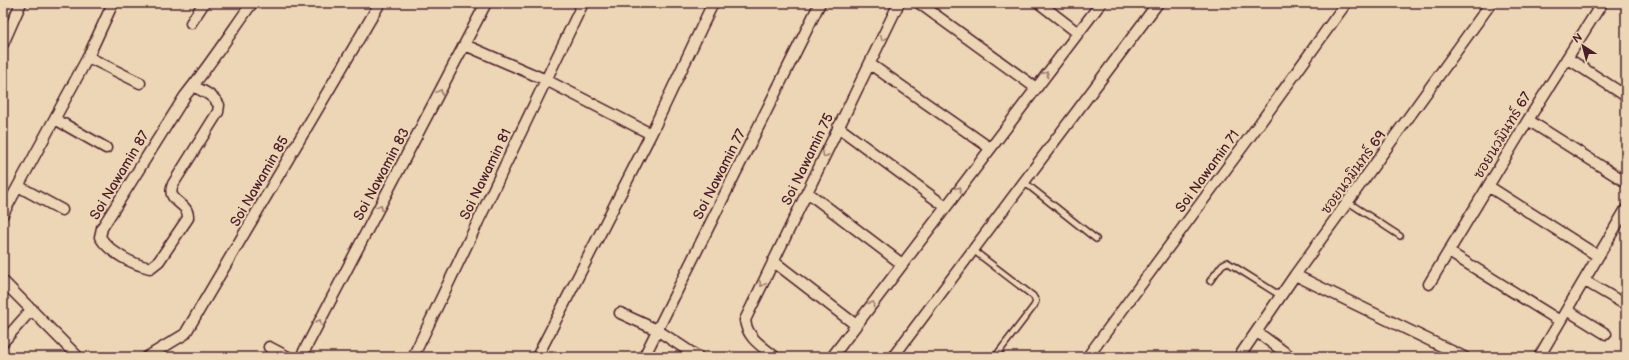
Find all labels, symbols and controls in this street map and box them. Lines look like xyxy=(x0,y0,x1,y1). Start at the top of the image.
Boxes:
north arrow xyxy=(1563,26,1603,66)
text: N xyxy=(1570,31,1585,46)
one-way arrow xyxy=(880,34,888,42)
one-way arrow xyxy=(1042,72,1049,79)
street label: ซอยนวมินทร์ 67 xyxy=(1469,88,1535,182)
one-way arrow xyxy=(435,89,443,96)
street label: Soi Nawamin 75 xyxy=(778,110,837,208)
street label: Soi Nawamin 83 xyxy=(350,125,413,223)
street label: Soi Nawamin 81 xyxy=(456,126,515,223)
street label: Soi Nawamin 77 xyxy=(689,126,750,222)
street label: Soi Nawamin 71 xyxy=(1172,127,1243,216)
street label: ซอยนวมินทร์ 69 xyxy=(1317,127,1389,217)
street label: Soi Nawamin 87 xyxy=(86,128,153,223)
street label: Soi Nawamin 85 xyxy=(227,133,292,230)
one-way arrow xyxy=(822,150,830,158)
one-way arrow xyxy=(954,186,962,193)
one-way arrow xyxy=(375,204,382,212)
one-way arrow xyxy=(759,280,767,288)
one-way arrow xyxy=(867,301,874,308)
one-way arrow xyxy=(314,319,322,327)

